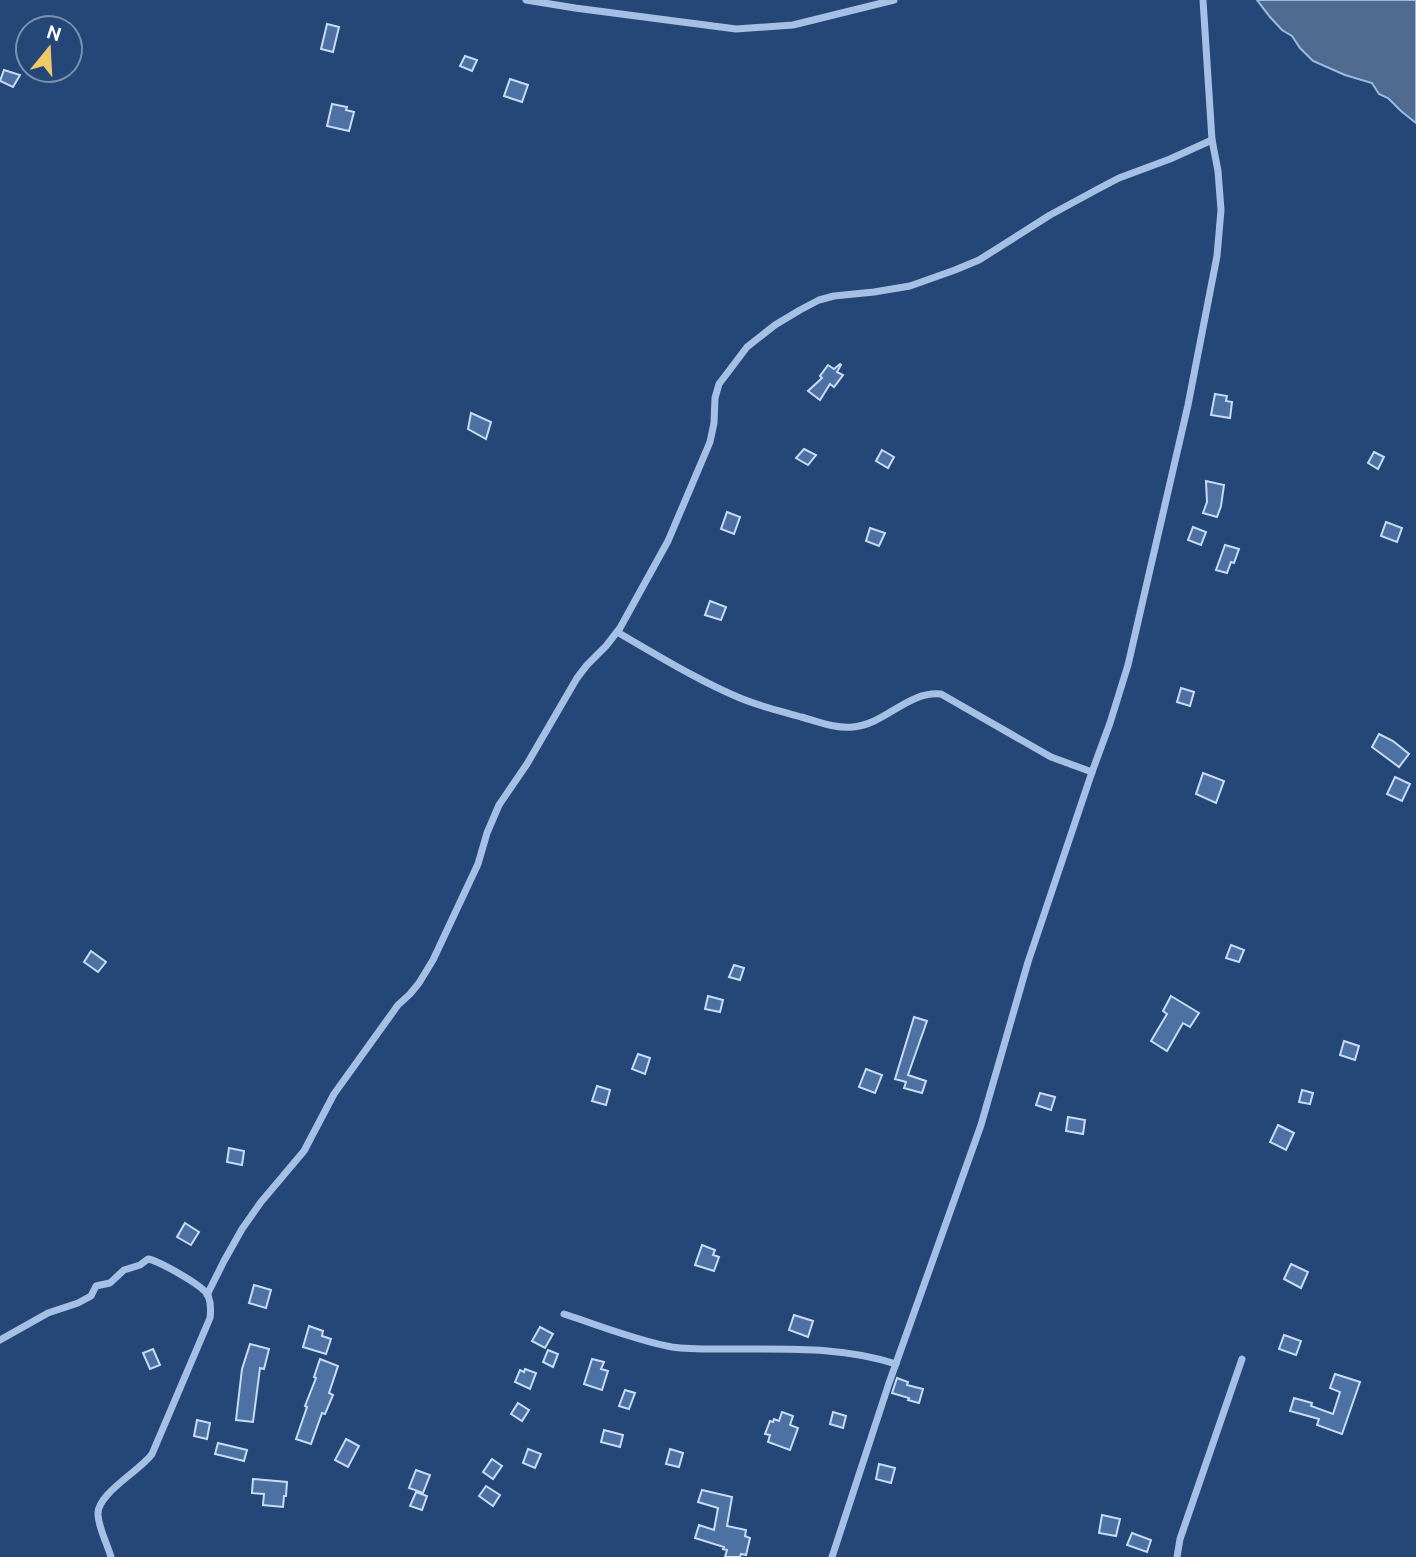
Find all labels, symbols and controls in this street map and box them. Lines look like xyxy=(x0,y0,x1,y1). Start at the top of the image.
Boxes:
north arrow xyxy=(14,14,84,84)
text: N xyxy=(44,20,64,45)

